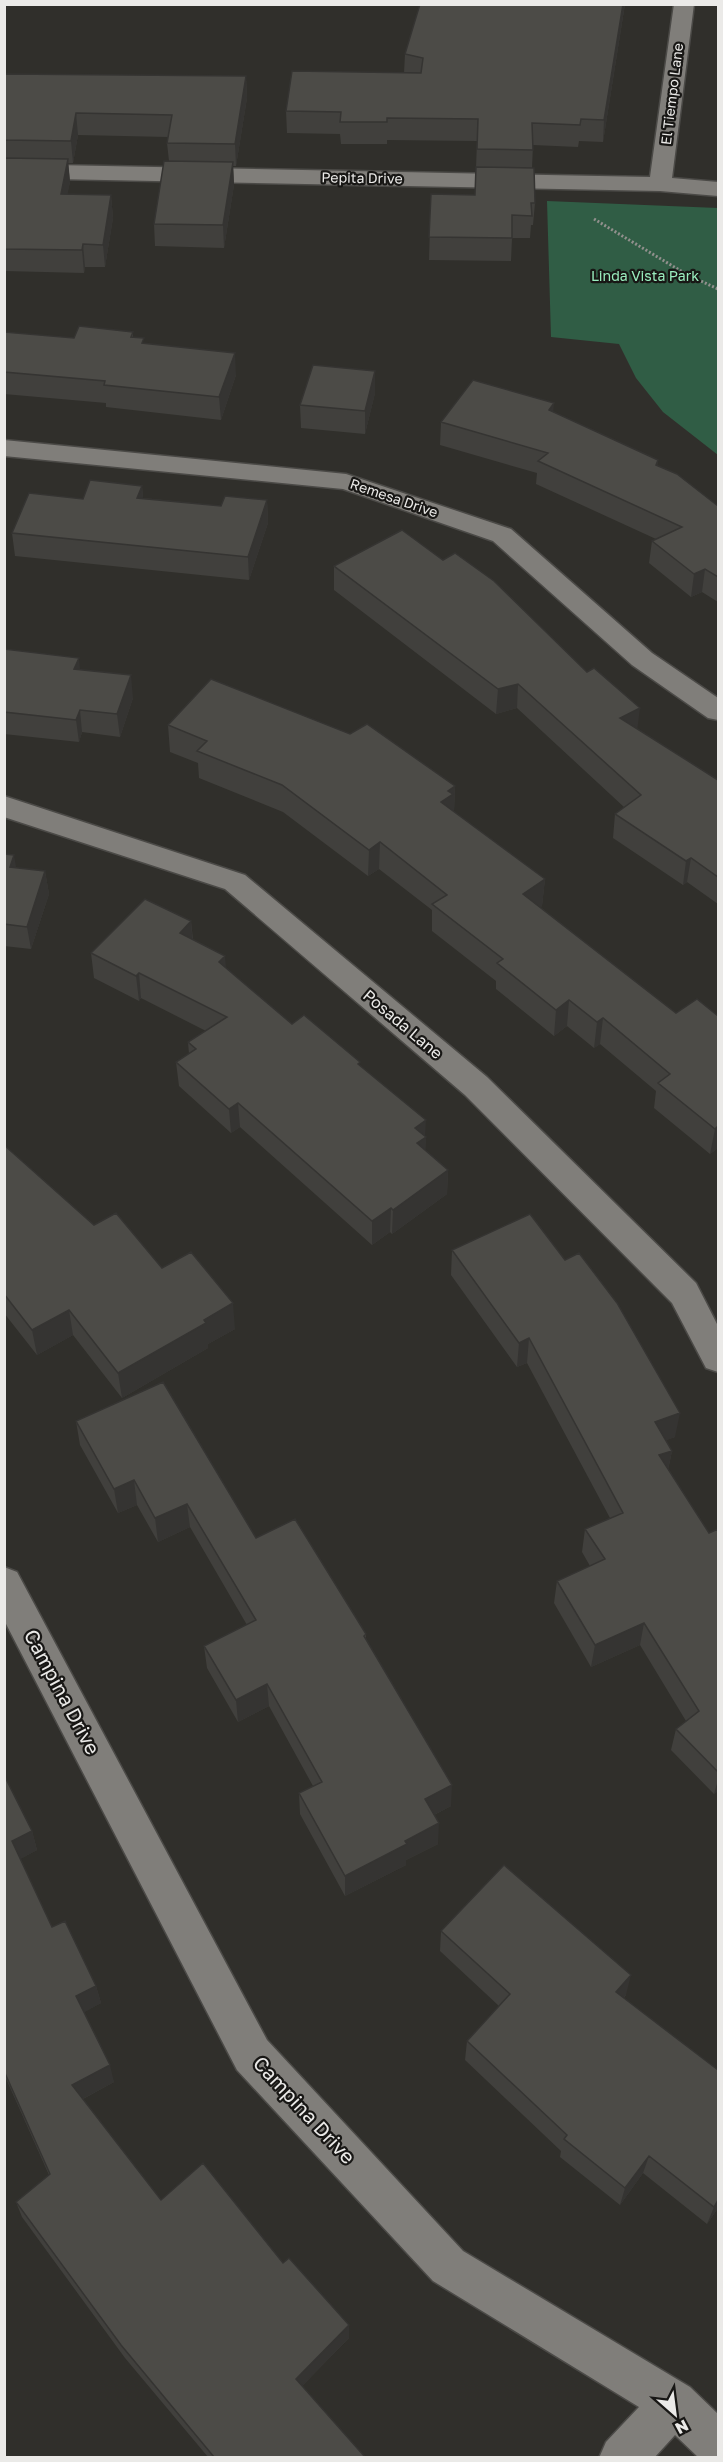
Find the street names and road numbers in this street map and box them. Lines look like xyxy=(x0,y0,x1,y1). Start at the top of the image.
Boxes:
street label: El Tiempo Lane xyxy=(657,42,686,146)
street label: Pepita Drive xyxy=(321,168,403,187)
street label: Remesa Drive xyxy=(348,475,440,520)
street label: Posada Lane xyxy=(359,985,447,1063)
street label: Campina Drive xyxy=(20,1625,106,1758)
street label: Campina Drive xyxy=(249,2051,361,2168)

